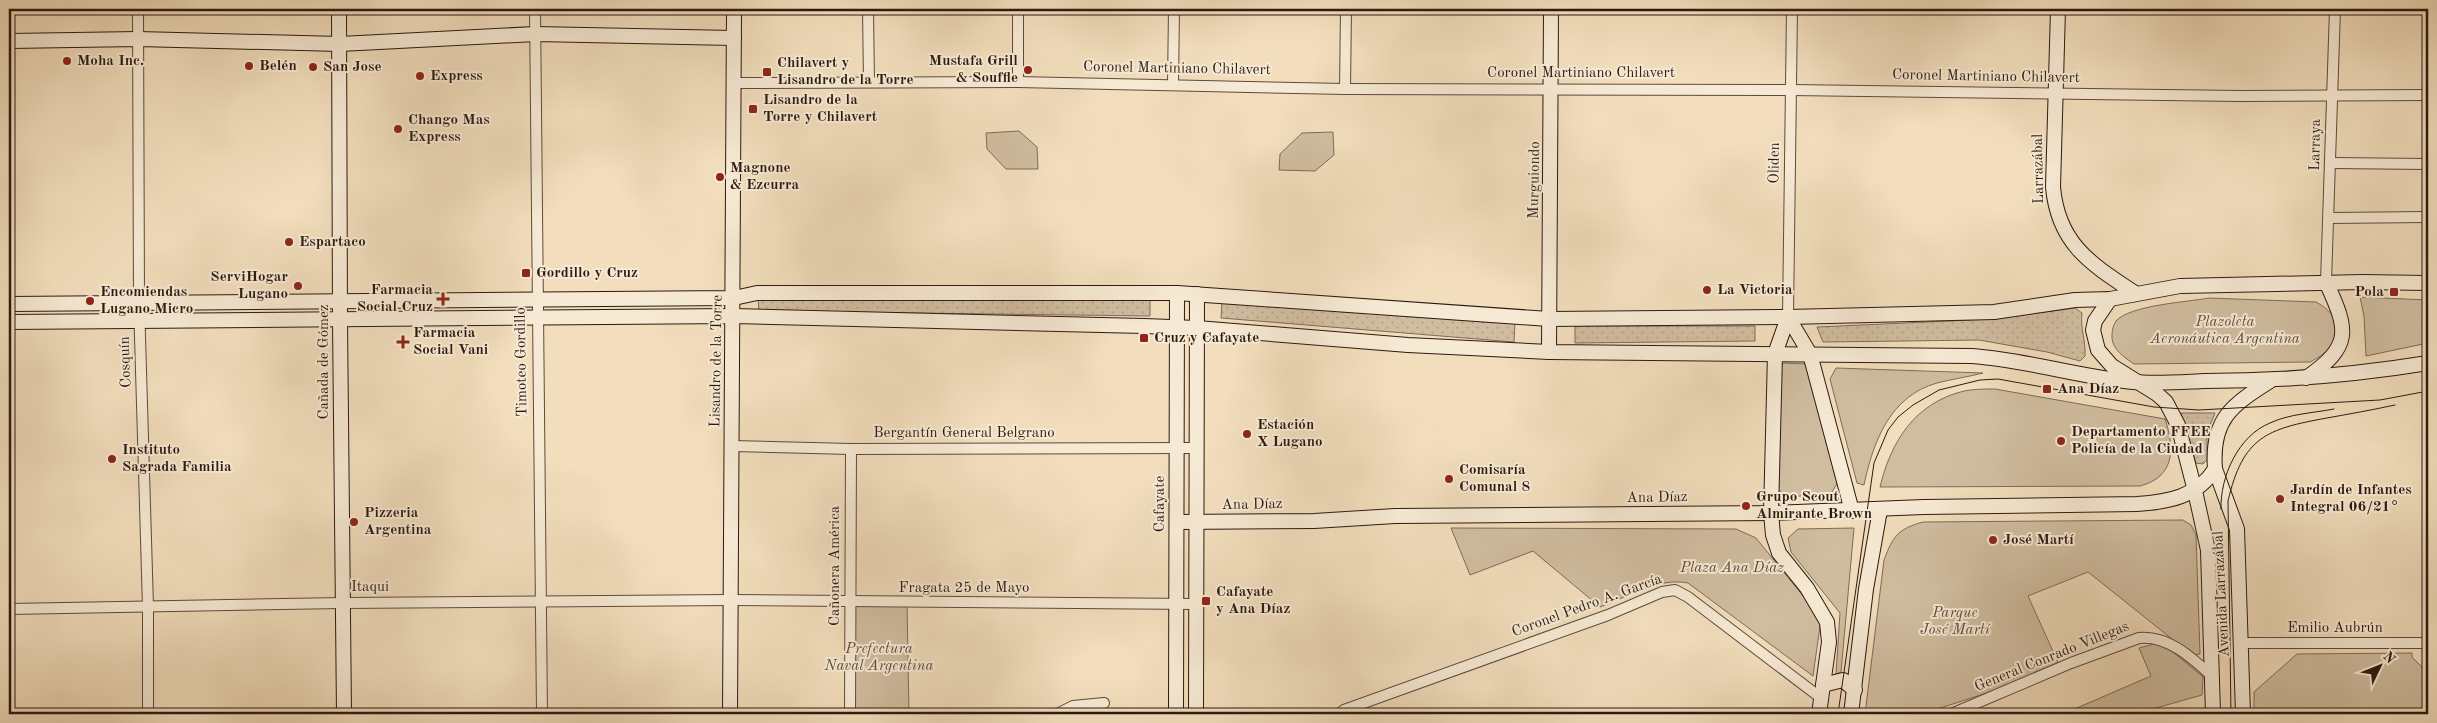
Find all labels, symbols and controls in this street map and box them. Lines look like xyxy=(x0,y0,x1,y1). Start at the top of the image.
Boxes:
place label: Moha Inc. xyxy=(77,54,144,69)
place label: Mustafa Grill & Souffle xyxy=(929,54,1018,86)
marker: Moha Inc. xyxy=(61,55,73,67)
place label: Chilavert y Lisandro de la Torre xyxy=(777,56,913,88)
place label: Belén xyxy=(259,59,297,74)
marker: Belén xyxy=(243,60,255,72)
place label: San Jose xyxy=(323,60,382,75)
street label: Coronel Martiniano Chilavert xyxy=(1083,60,1271,78)
marker: San Jose xyxy=(307,61,319,73)
marker: Mustafa Grill & Souffle xyxy=(1022,64,1034,76)
marker: Chilavert y Lisandro de la Torre xyxy=(761,66,773,78)
street label: Coronel Martiniano Chilavert xyxy=(1487,66,1675,81)
street label: Coronel Martiniano Chilavert xyxy=(1892,68,2080,86)
place label: Express xyxy=(430,69,483,84)
marker: Express xyxy=(414,70,426,82)
place label: Lisandro de la Torre y Chilavert xyxy=(763,93,878,125)
marker: Lisandro de la Torre y Chilavert xyxy=(747,103,759,115)
place label: Chango Mas Express xyxy=(408,113,490,145)
street label: Larraya xyxy=(2308,118,2324,171)
marker: Chango Mas Express xyxy=(392,123,404,135)
street label: Larrazábal xyxy=(2031,134,2047,204)
street label: Murguiondo xyxy=(1527,141,1543,219)
street label: Oliden xyxy=(1767,142,1783,184)
place label: Magnone & Ezcurra xyxy=(730,161,800,193)
marker: Magnone & Ezcurra xyxy=(714,171,726,183)
place label: Espartaco xyxy=(299,235,366,250)
marker: Espartaco xyxy=(283,236,295,248)
place label: Gordillo y Cruz xyxy=(536,266,638,281)
marker: Gordillo y Cruz xyxy=(520,267,532,279)
place label: ServiHogar Lugano xyxy=(210,270,288,302)
marker: ServiHogar Lugano xyxy=(292,280,304,292)
place label: Farmacia Social Cruz xyxy=(357,283,433,315)
place label: La Victoria xyxy=(1717,283,1793,298)
marker: La Victoria xyxy=(1701,284,1713,296)
place label: Encomiendas Lugano Micro xyxy=(100,285,193,317)
place label: Pola xyxy=(2354,285,2384,300)
marker: Pola xyxy=(2388,286,2400,298)
marker: Farmacia Social Cruz xyxy=(437,293,449,305)
street label: Lisandro de la Torre xyxy=(708,294,726,427)
marker: Encomiendas Lugano Micro xyxy=(84,295,96,307)
street label: Cañada de Gómez xyxy=(317,305,332,420)
street label: Timoteo Gordillo xyxy=(514,307,530,417)
park label: Plazoleta Aeronáutica Argentina xyxy=(2149,315,2300,347)
place label: Farmacia Social Vani xyxy=(413,326,488,358)
place label: Cruz y Cafayate xyxy=(1154,331,1259,346)
marker: Cruz y Cafayate xyxy=(1138,332,1150,344)
street label: Cosquín xyxy=(118,336,134,388)
marker: Farmacia Social Vani xyxy=(397,336,409,348)
place label: Ana Díaz xyxy=(2057,382,2119,397)
marker: Ana Díaz xyxy=(2041,383,2053,395)
place label: Estación X Lugano xyxy=(1257,418,1323,450)
place label: Departamento FFEE Policía de la Ciudad xyxy=(2071,425,2211,457)
street label: Bergantín General Belgrano xyxy=(873,426,1055,441)
marker: Estación X Lugano xyxy=(1241,428,1253,440)
marker: Departamento FFEE Policía de la Ciudad xyxy=(2055,435,2067,447)
place label: Instituto Sagrada Familia xyxy=(122,443,232,475)
marker: Instituto Sagrada Familia xyxy=(106,453,118,465)
place label: Comisaría Comunal 8 xyxy=(1459,463,1530,495)
marker: Comisaría Comunal 8 xyxy=(1443,473,1455,485)
street label: Cafayate xyxy=(1153,476,1168,532)
place label: Jardín de Infantes Integral 06/21° xyxy=(2290,483,2412,515)
street label: Ana Díaz xyxy=(1626,490,1688,506)
place label: Grupo Scout Almirante Brown xyxy=(1756,490,1872,522)
marker: Jardín de Infantes Integral 06/21° xyxy=(2274,493,2286,505)
street label: Ana Díaz xyxy=(1221,497,1283,513)
marker: Grupo Scout Almirante Brown xyxy=(1740,500,1752,512)
street label: Cañonera América xyxy=(828,505,843,626)
place label: Pizzeria Argentina xyxy=(364,506,432,538)
marker: Pizzeria Argentina xyxy=(348,516,360,528)
street label: Avenida Larrazábal xyxy=(2211,530,2233,658)
place label: José Martí xyxy=(2003,533,2074,548)
marker: José Martí xyxy=(1987,534,1999,546)
park label: Plaza Ana Díaz xyxy=(1679,561,1784,576)
street label: Coronel Pedro A. García xyxy=(1510,572,1665,640)
street label: Itaqui xyxy=(351,580,389,595)
street label: Fragata 25 de Mayo xyxy=(898,581,1030,596)
place label: Cafayate y Ana Díaz xyxy=(1216,585,1290,617)
marker: Cafayate y Ana Díaz xyxy=(1200,595,1212,607)
park label: Parque José Martí xyxy=(1920,606,1991,638)
street label: General Conrado Villegas xyxy=(1973,619,2131,695)
street label: Emilio Aubrún xyxy=(2287,621,2383,636)
north arrow xyxy=(2354,640,2404,690)
park label: Prefectura Naval Argentina xyxy=(824,642,933,674)
text: N xyxy=(2380,649,2398,667)

